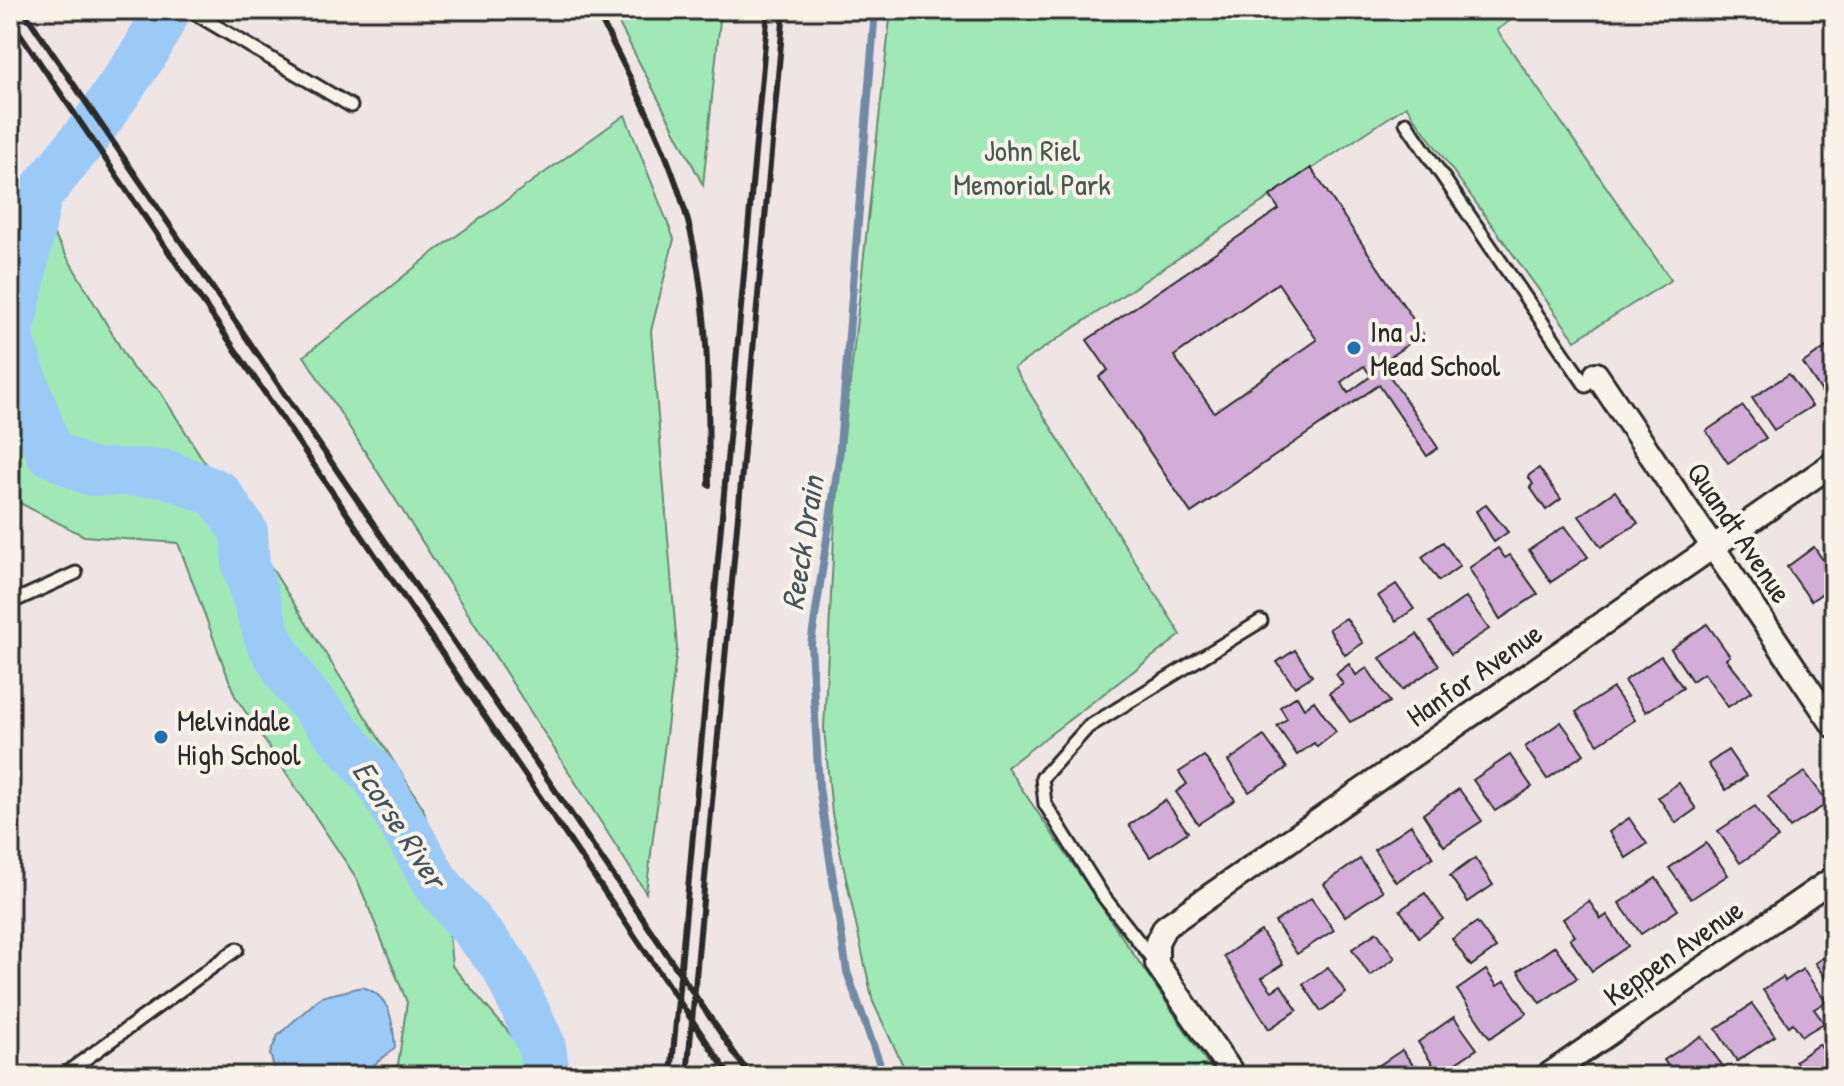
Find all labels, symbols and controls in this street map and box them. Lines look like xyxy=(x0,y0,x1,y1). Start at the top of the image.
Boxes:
park label: John Riel Memorial Park xyxy=(953,130,1111,204)
place label: Ina J. Mead School xyxy=(1370,311,1500,385)
marker: Ina J. Mead School xyxy=(1345,339,1363,357)
street label: Quandt Avenue xyxy=(1678,454,1802,610)
water label: Reeck Drain xyxy=(770,471,834,613)
street label: Hanfor Avenue xyxy=(1398,613,1550,735)
place label: Melvindale High School xyxy=(177,700,301,774)
marker: Melvindale High School xyxy=(152,728,170,746)
water label: Ecorse River xyxy=(343,752,459,899)
street label: Keppen Avenue xyxy=(1595,889,1751,1015)

